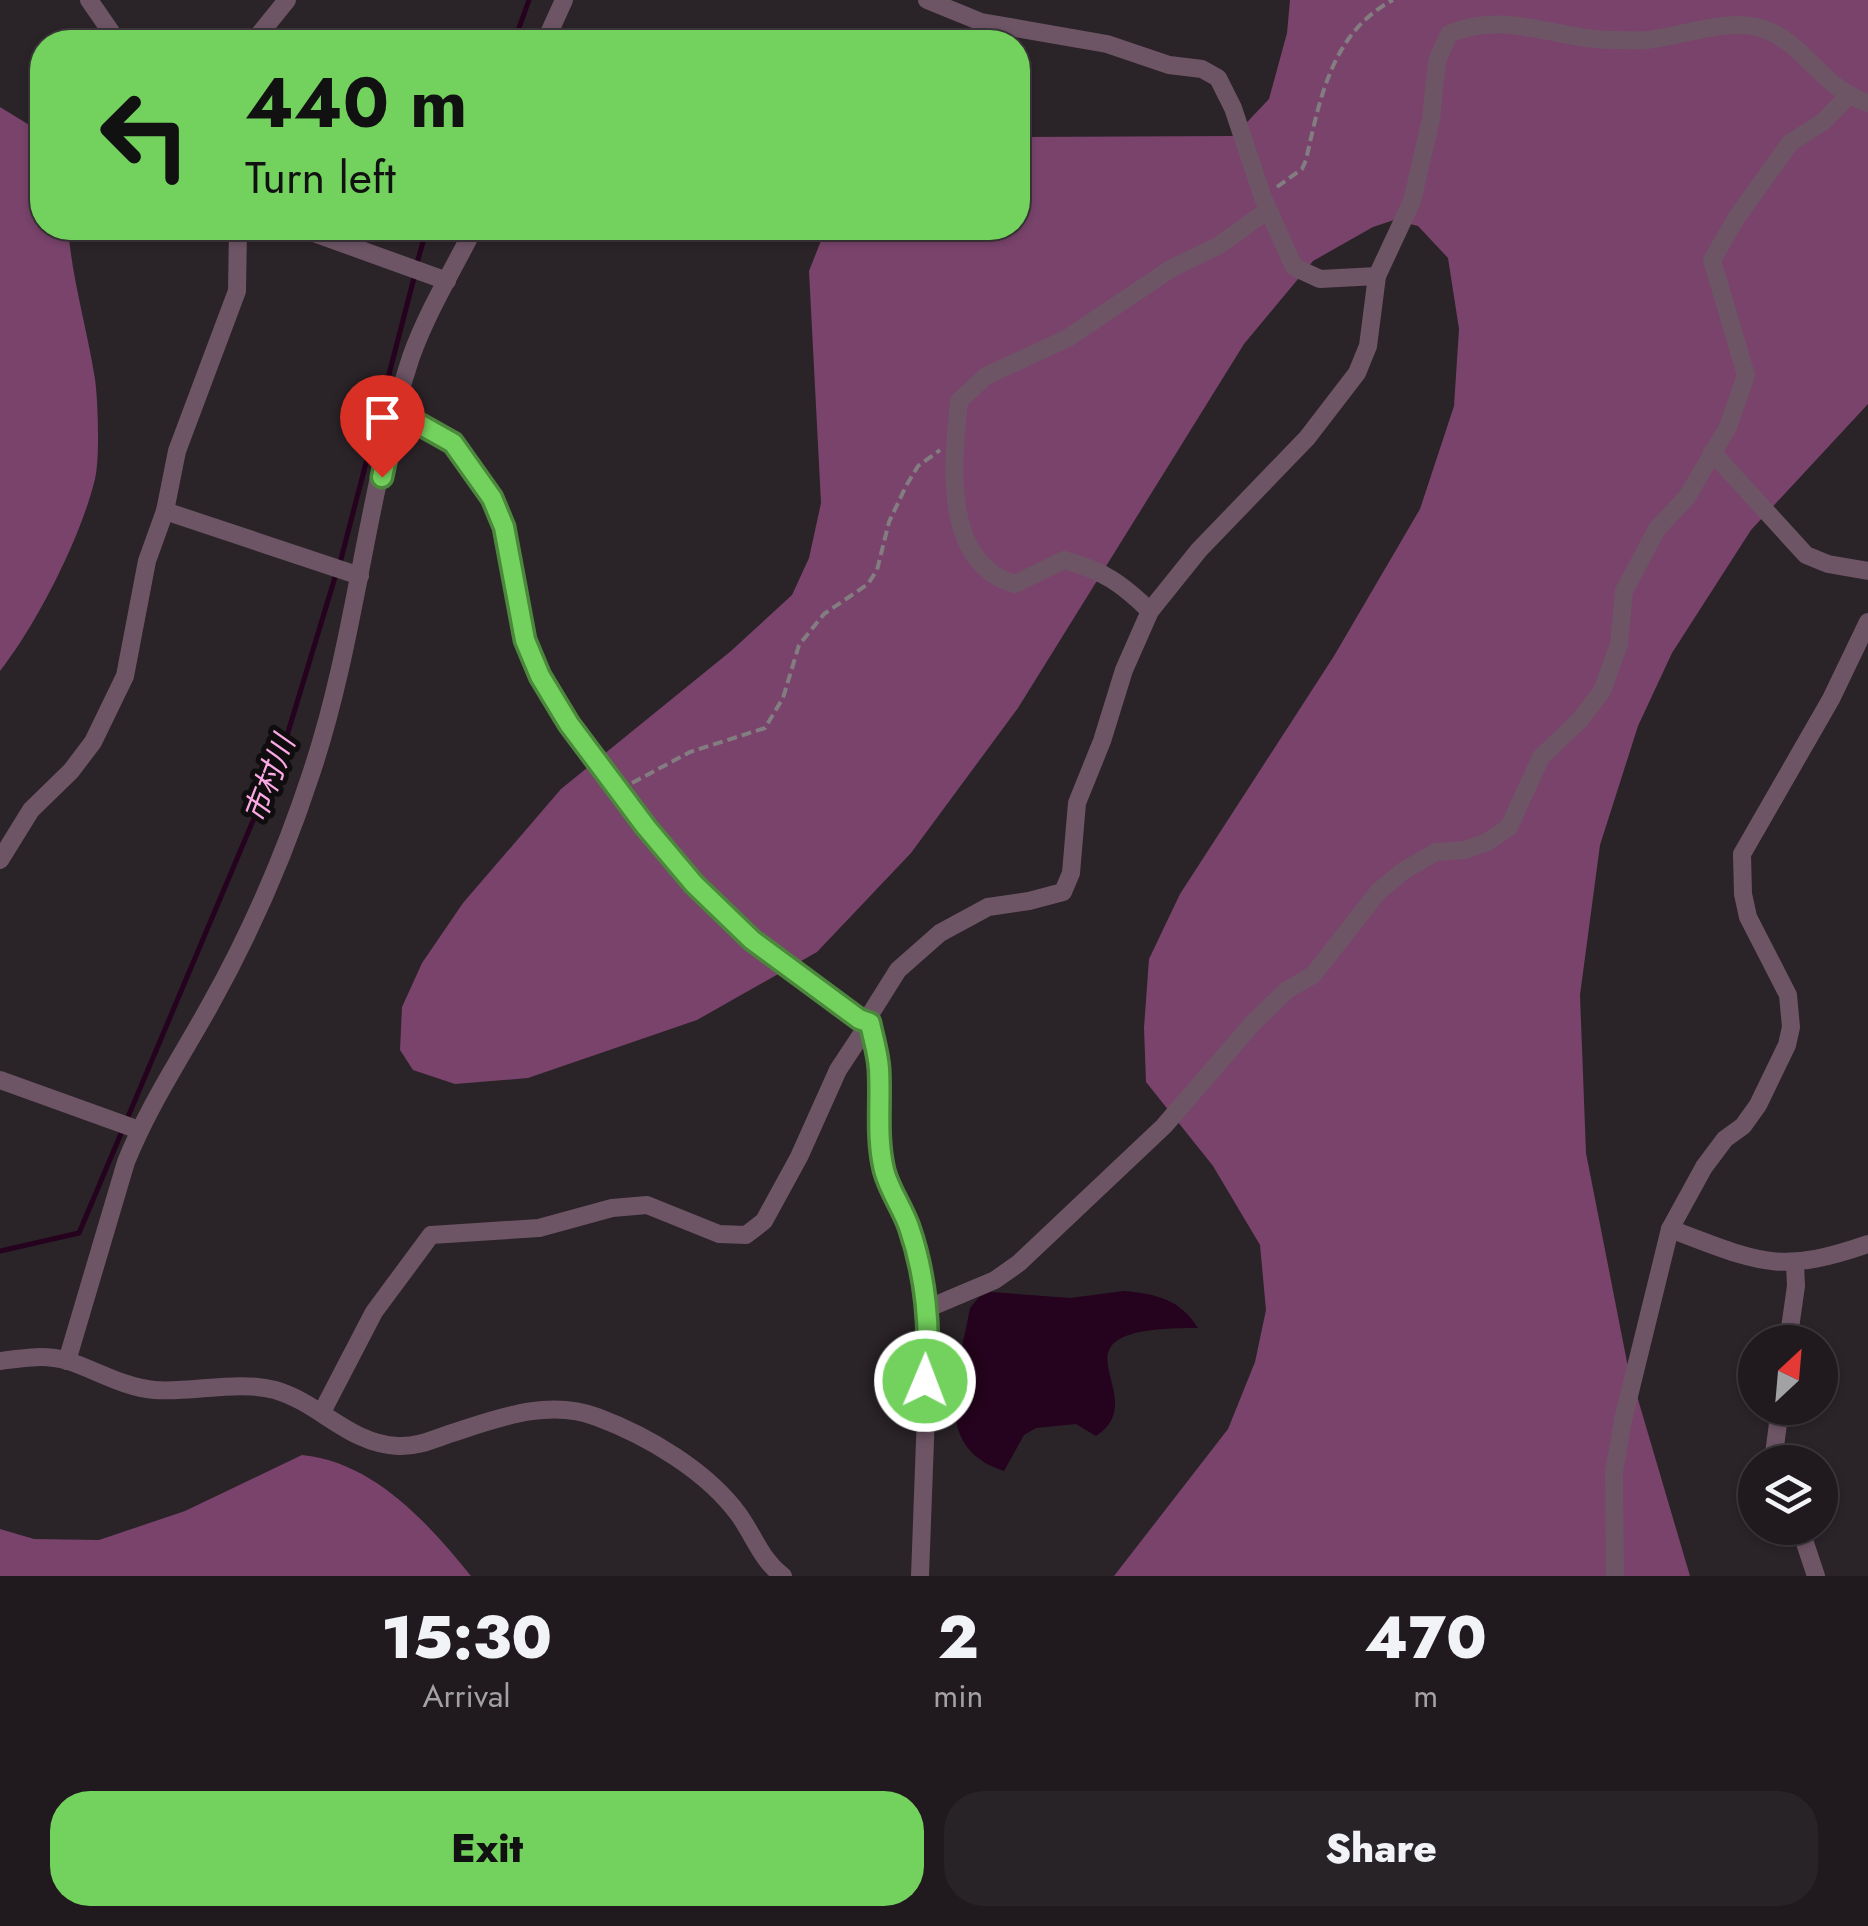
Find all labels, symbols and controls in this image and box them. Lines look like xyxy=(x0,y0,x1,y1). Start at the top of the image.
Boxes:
text: 440 m xyxy=(245,52,467,153)
icon: left xyxy=(80,70,210,200)
text: Turn left xyxy=(245,145,396,210)
pin xyxy=(340,375,425,478)
icon: arrive xyxy=(355,390,410,445)
water label: 市村川 xyxy=(233,726,306,829)
north arrow xyxy=(1738,1325,1838,1425)
map controls xyxy=(1738,1325,1838,1545)
position arrow xyxy=(873,1329,977,1433)
button: layers xyxy=(1738,1445,1838,1545)
text: 15:30 xyxy=(381,1594,552,1681)
text: 2 xyxy=(938,1594,979,1681)
text: 470 xyxy=(1364,1594,1487,1681)
text: Arrival xyxy=(423,1673,511,1719)
text: min xyxy=(933,1673,983,1719)
text: m xyxy=(1413,1673,1438,1719)
button: Exit xyxy=(50,1791,924,1906)
button: Share xyxy=(944,1791,1818,1906)

